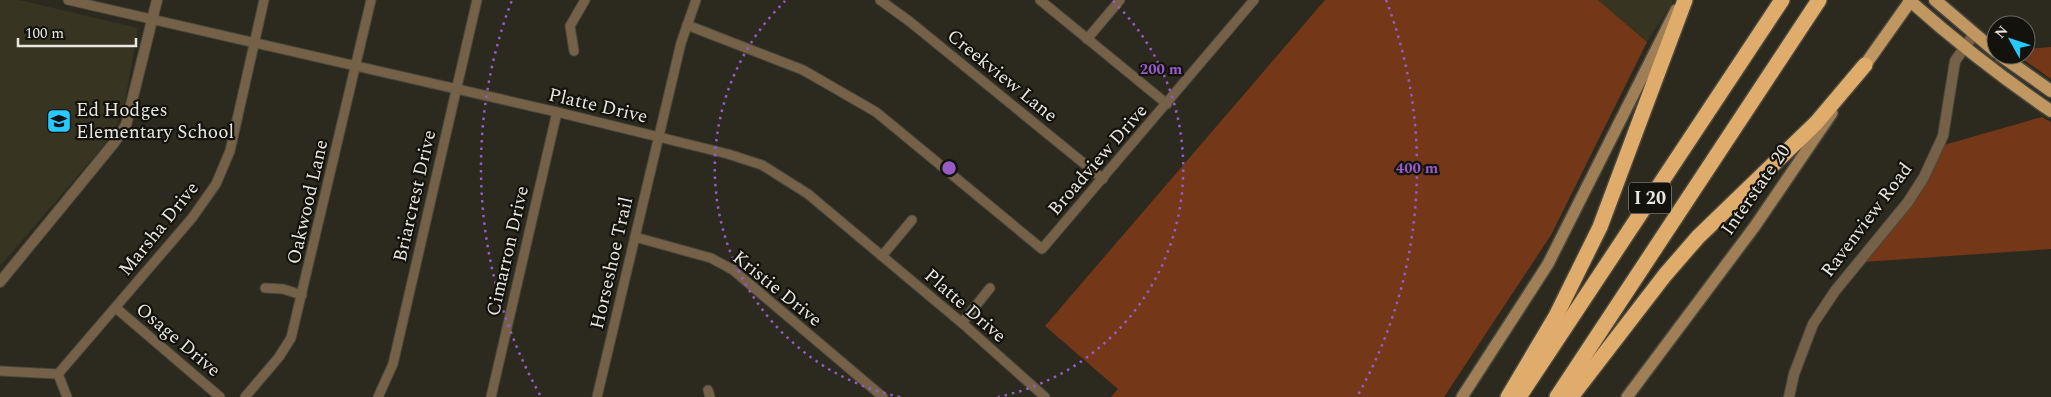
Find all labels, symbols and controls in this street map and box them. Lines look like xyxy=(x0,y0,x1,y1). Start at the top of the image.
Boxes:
scale bar xyxy=(18,15,135,47)
north arrow xyxy=(1986,15,2036,65)
text: N xyxy=(1990,21,2013,43)
text: 100 m xyxy=(25,22,64,45)
street label: Creekview Lane xyxy=(940,22,1064,130)
text: 200 m xyxy=(1140,58,1183,81)
street label: Platte Drive xyxy=(546,81,650,131)
place label: Ed Hodges Elementary School xyxy=(76,96,234,147)
street label: Broadview Drive xyxy=(1041,98,1155,222)
school or university icon: Ed Hodges Elementary School xyxy=(46,108,72,134)
street label: Briarcrest Drive xyxy=(386,127,444,265)
street label: Oakwood Lane xyxy=(280,137,336,267)
street label: Interstate 20 xyxy=(1714,138,1798,242)
street label: Ravenview Road xyxy=(1814,156,1920,284)
text: 400 m xyxy=(1396,157,1439,180)
centre of rings xyxy=(940,159,958,177)
street label: Marsha Drive xyxy=(112,175,206,283)
road number: I 20 xyxy=(1629,182,1671,214)
street label: Cimarron Drive xyxy=(479,183,537,319)
street label: Horseshoe Trail xyxy=(583,194,641,332)
street label: Kristie Drive xyxy=(726,244,828,334)
street label: Platte Drive xyxy=(917,262,1013,350)
street label: Osage Drive xyxy=(129,296,227,384)

